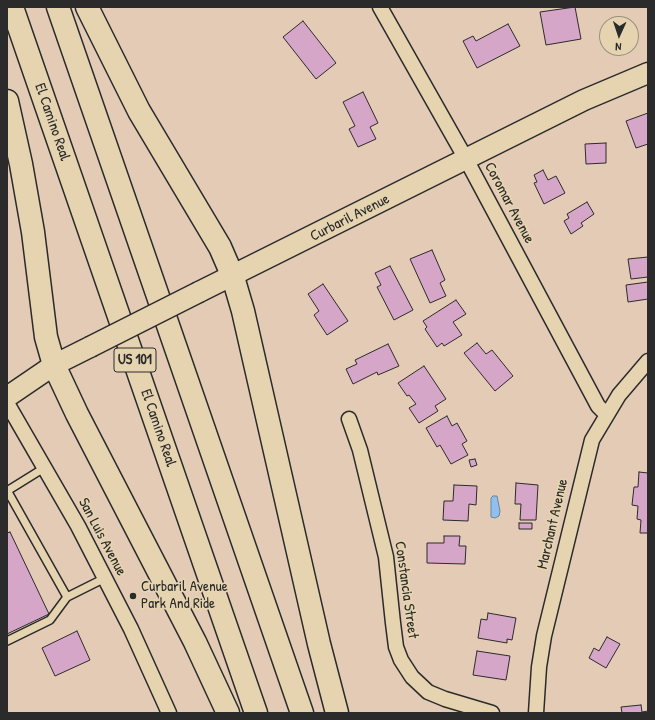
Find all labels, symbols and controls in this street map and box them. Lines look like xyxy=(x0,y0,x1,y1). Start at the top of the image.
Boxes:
north arrow xyxy=(599,16,639,56)
text: N xyxy=(615,40,622,54)
street label: El Camino Real xyxy=(30,81,74,163)
street label: Coromar Avenue xyxy=(480,159,538,247)
street label: Curbaril Avenue xyxy=(307,190,393,246)
road number: US 101 xyxy=(114,348,156,372)
street label: El Camino Real xyxy=(136,387,180,469)
street label: Marchant Avenue xyxy=(534,477,572,571)
street label: San Luis Avenue xyxy=(74,495,130,579)
street label: Constancia Street xyxy=(390,540,422,640)
place label: Curbaril Avenue Park And Ride xyxy=(141,578,228,613)
marker: Curbaril Avenue Park And Ride xyxy=(128,591,138,601)

